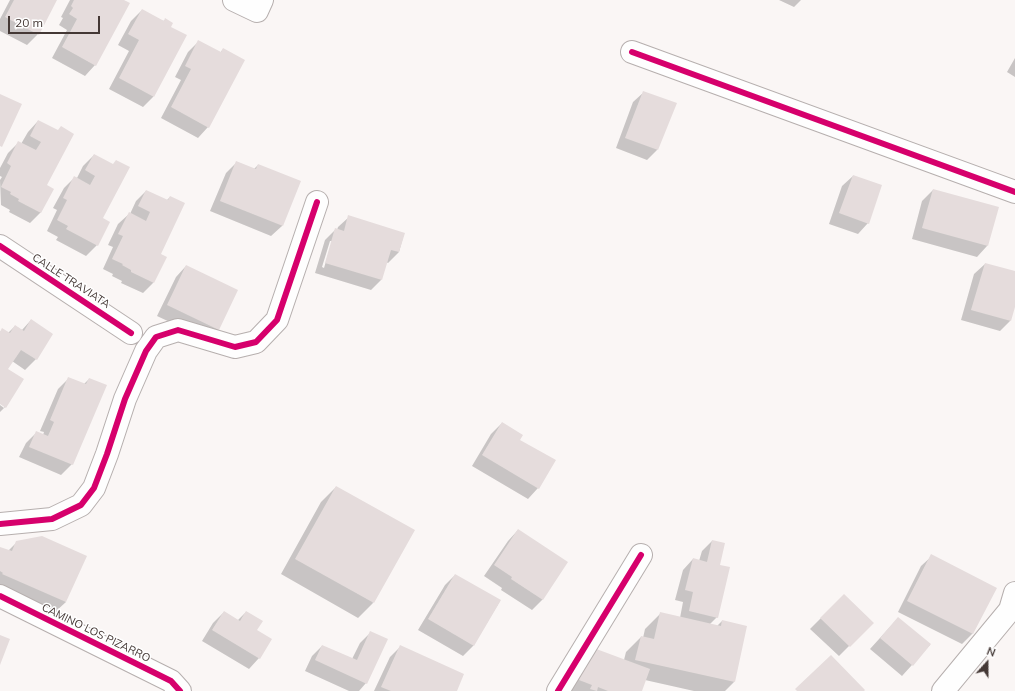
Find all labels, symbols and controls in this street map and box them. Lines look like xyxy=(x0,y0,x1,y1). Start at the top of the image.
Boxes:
scale bar xyxy=(10,8,102,34)
text: 20 m xyxy=(15,15,43,30)
street label: CALLE TRAVIATA xyxy=(30,251,112,311)
street label: CAMINO LOS PIZARRO xyxy=(39,601,153,665)
north arrow xyxy=(967,643,1007,683)
text: N xyxy=(985,644,998,660)

